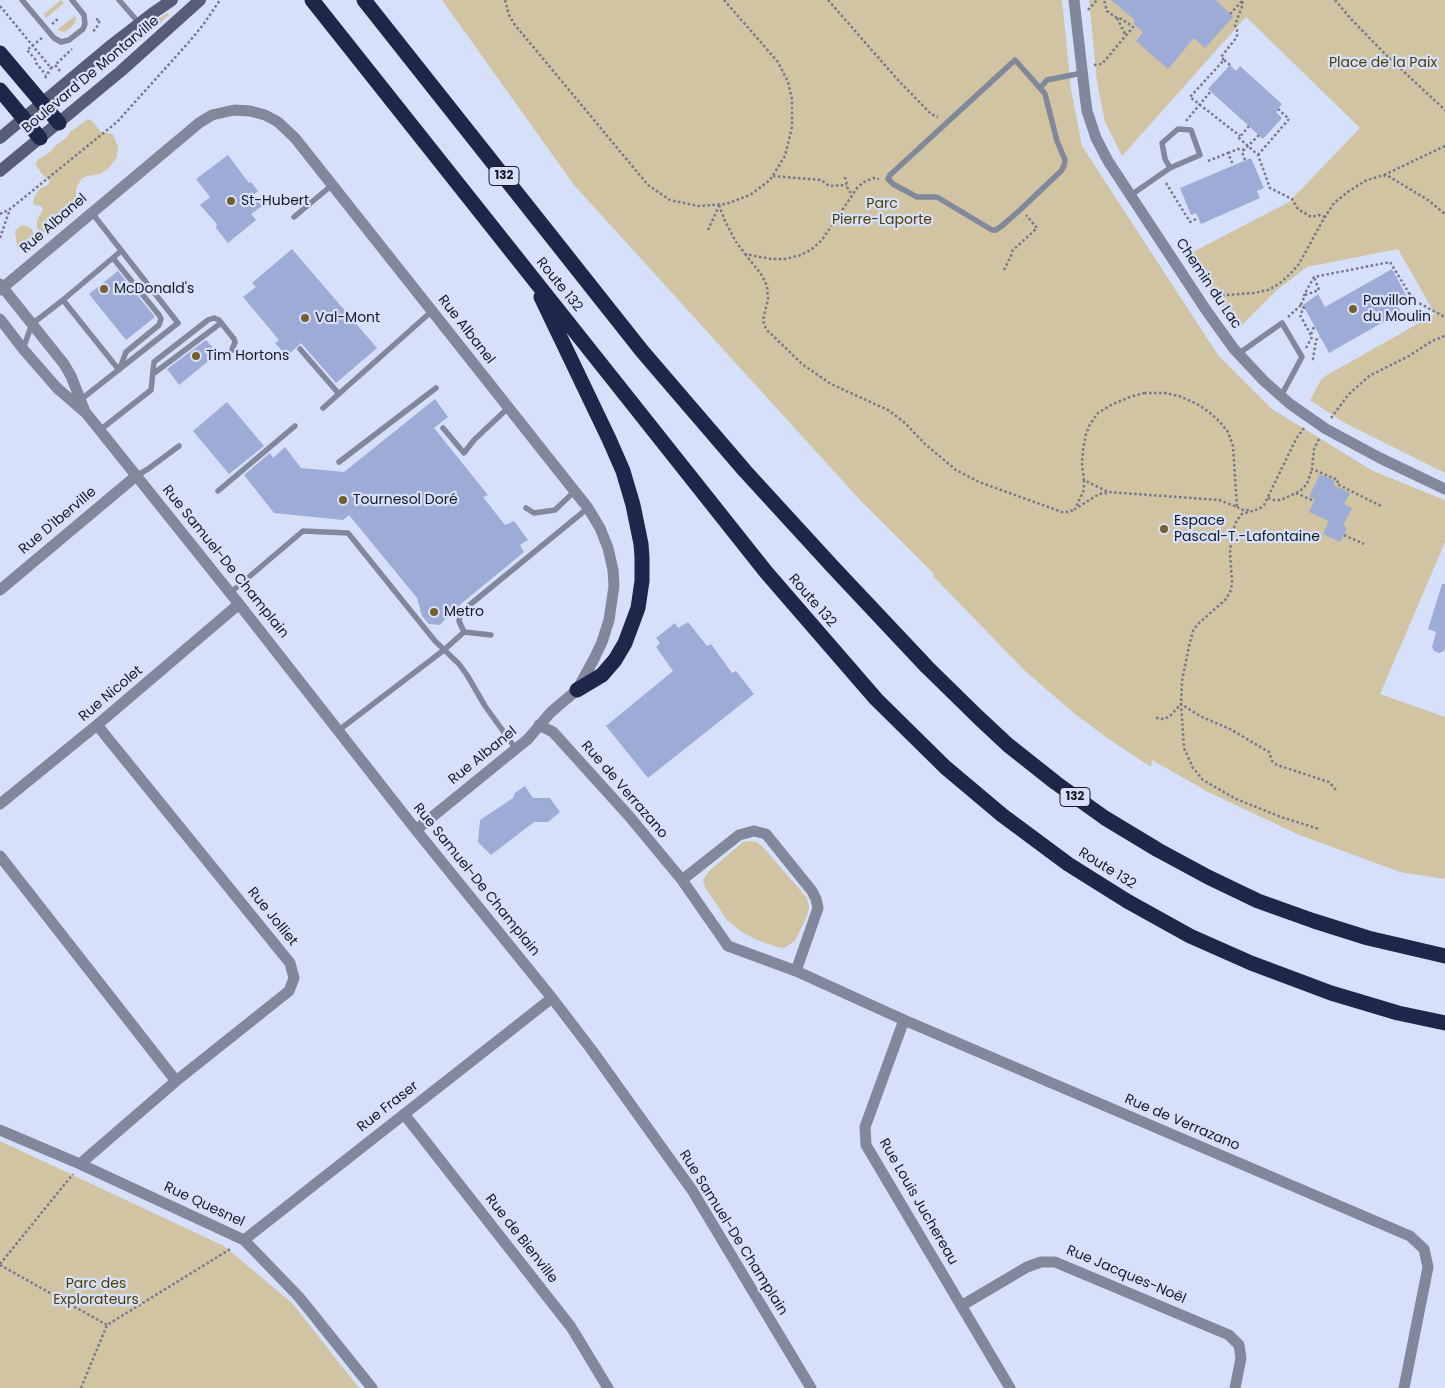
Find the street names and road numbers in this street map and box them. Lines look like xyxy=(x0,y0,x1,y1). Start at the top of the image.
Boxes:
street label: Boulevard De Montarville xyxy=(19,13,163,137)
road number: 132 xyxy=(489,167,519,186)
street label: Rue Albanel xyxy=(17,191,91,257)
street label: Chemin du Lac xyxy=(1172,236,1244,332)
street label: Route 132 xyxy=(532,255,586,315)
street label: Rue Albanel xyxy=(434,292,498,368)
street label: Rue Samuel-De Champlain xyxy=(158,482,292,642)
street label: Rue D'Iberville xyxy=(16,484,100,558)
street label: Route 132 xyxy=(784,571,840,631)
street label: Rue Nicolet xyxy=(76,663,146,725)
street label: Rue Albanel xyxy=(446,723,520,789)
street label: Rue de Verrazano xyxy=(577,738,671,842)
road number: 132 xyxy=(1060,788,1090,806)
street label: Rue Samuel-De Champlain xyxy=(409,800,543,960)
street label: Route 132 xyxy=(1075,845,1139,893)
street label: Rue Jolliet xyxy=(243,884,301,950)
street label: Rue Fraser xyxy=(354,1078,422,1136)
street label: Rue de Verrazano xyxy=(1122,1091,1242,1155)
street label: Rue Louis Juchereau xyxy=(875,1136,961,1268)
street label: Rue Samuel-De Champlain xyxy=(675,1147,791,1319)
street label: Rue Quesnel xyxy=(161,1179,247,1231)
street label: Rue de Bienville xyxy=(481,1191,561,1287)
street label: Rue Jacques-Noël xyxy=(1064,1242,1188,1308)

